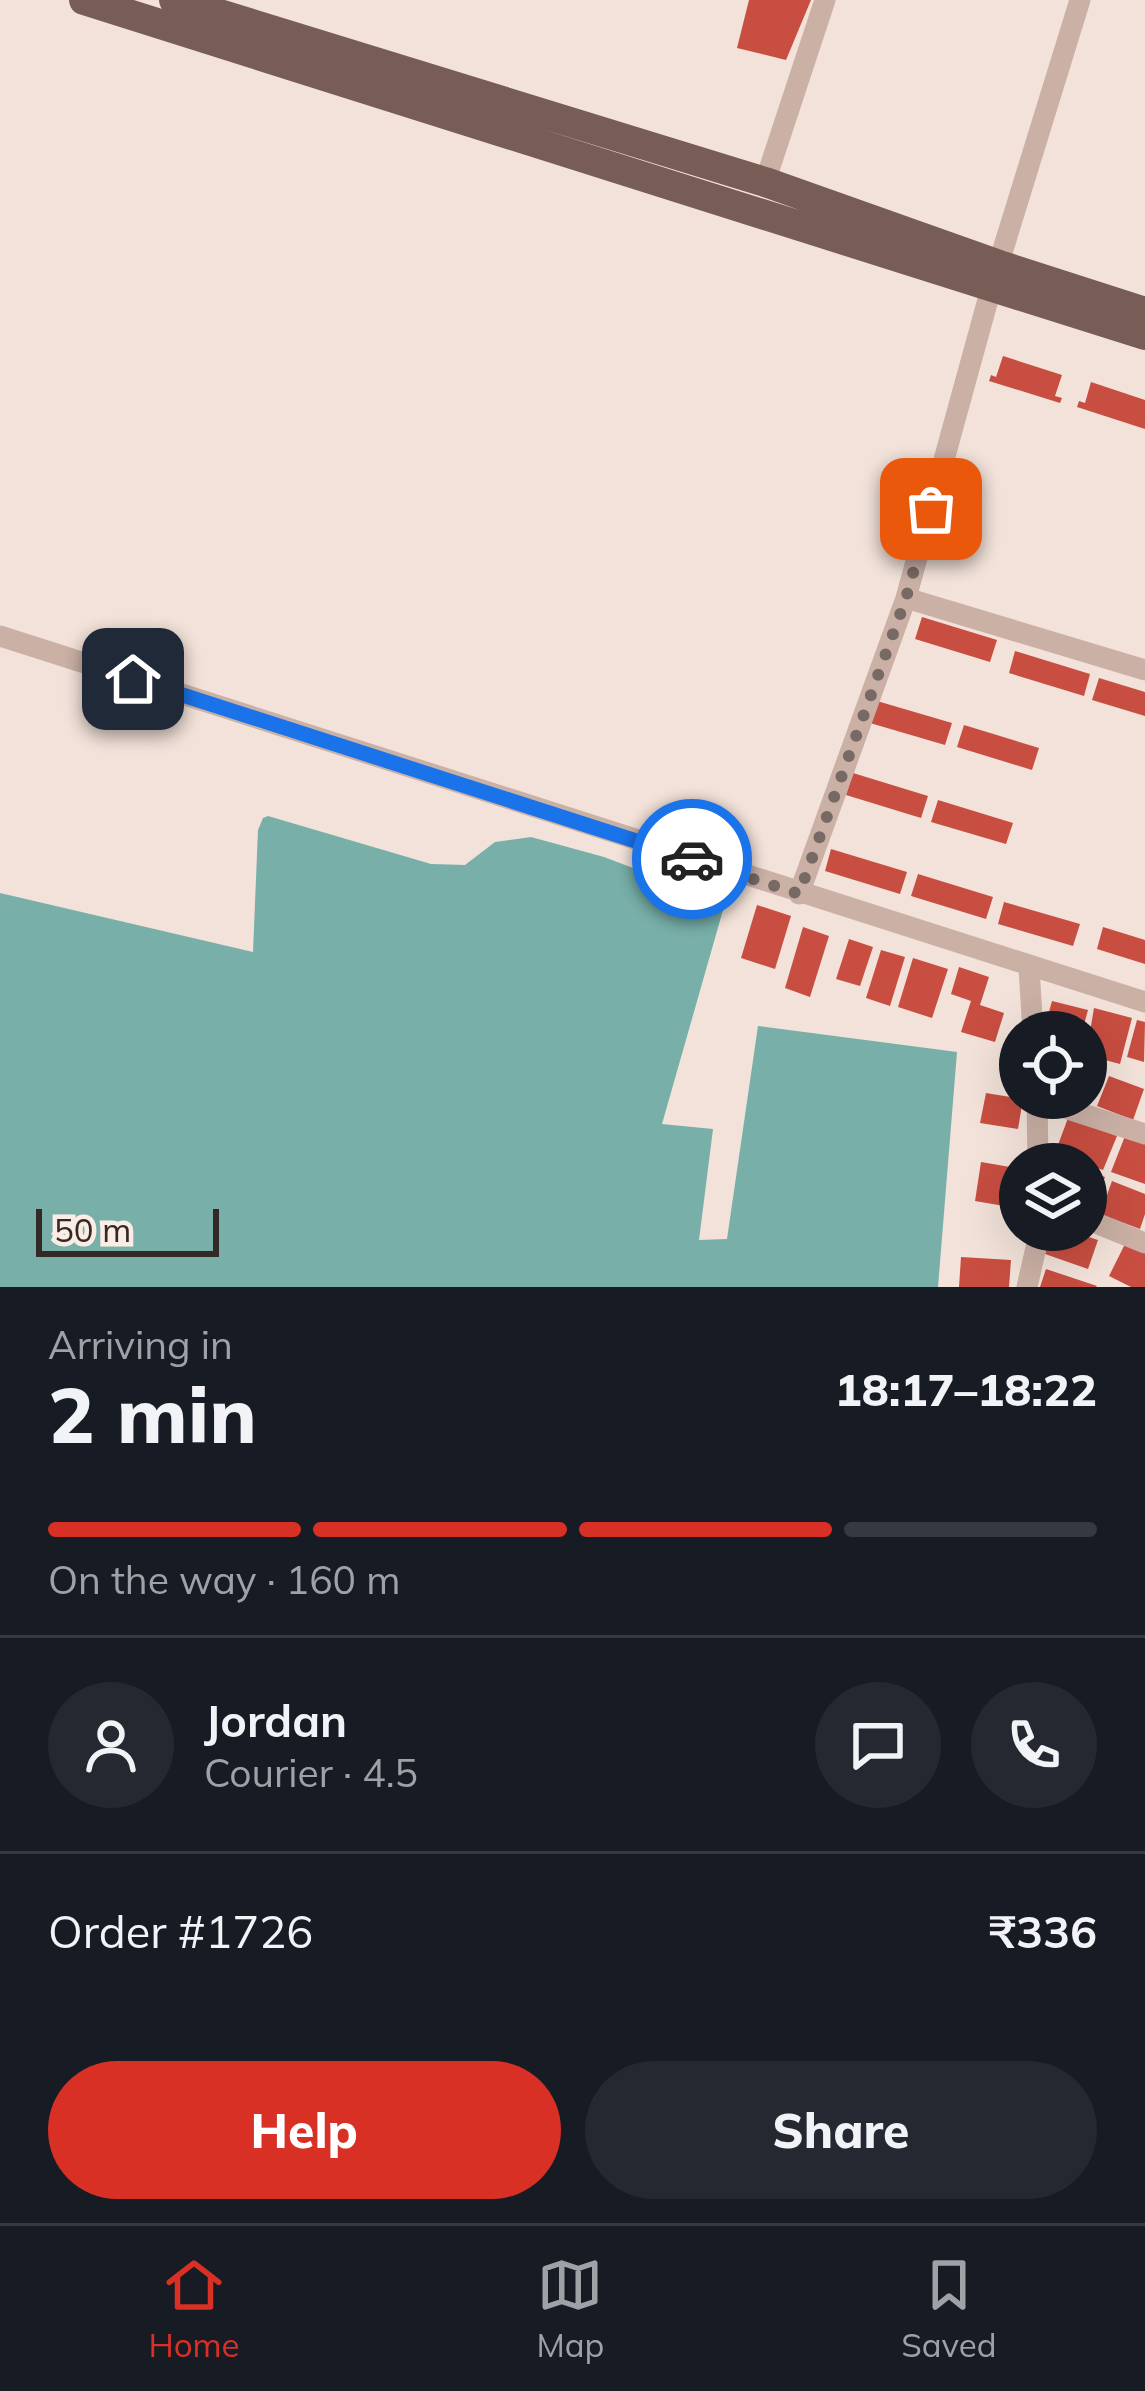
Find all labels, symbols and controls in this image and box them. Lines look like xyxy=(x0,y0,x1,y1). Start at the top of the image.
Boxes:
pin xyxy=(880,458,982,560)
icon: bag xyxy=(898,476,964,542)
pin xyxy=(82,628,184,730)
icon: home xyxy=(100,646,166,712)
courier xyxy=(632,799,752,919)
icon: car xyxy=(659,826,725,892)
map controls xyxy=(999,1011,1107,1251)
button: locate xyxy=(999,1011,1107,1119)
button: layers xyxy=(999,1143,1107,1251)
scale bar xyxy=(36,1203,219,1256)
text: 50 m xyxy=(54,1209,131,1250)
text: Arriving in xyxy=(48,1320,233,1369)
text: 18:17–18:22 xyxy=(835,1361,1097,1417)
text: 2 min xyxy=(48,1365,257,1463)
text: On the way · 160 m xyxy=(48,1555,400,1604)
button: person xyxy=(48,1682,174,1808)
button: chat xyxy=(815,1682,941,1808)
button: phone xyxy=(971,1682,1097,1808)
text: Jordan xyxy=(204,1692,347,1748)
text: Courier · 4.5 xyxy=(204,1748,418,1797)
text: Order #1726 xyxy=(48,1903,313,1959)
text: ₹336 xyxy=(989,1903,1097,1959)
button: Help xyxy=(48,2061,561,2199)
button: Share xyxy=(585,2061,1097,2199)
tab: Home xyxy=(148,2252,240,2365)
tab: Map xyxy=(536,2252,604,2365)
tab: Saved xyxy=(901,2252,997,2365)

